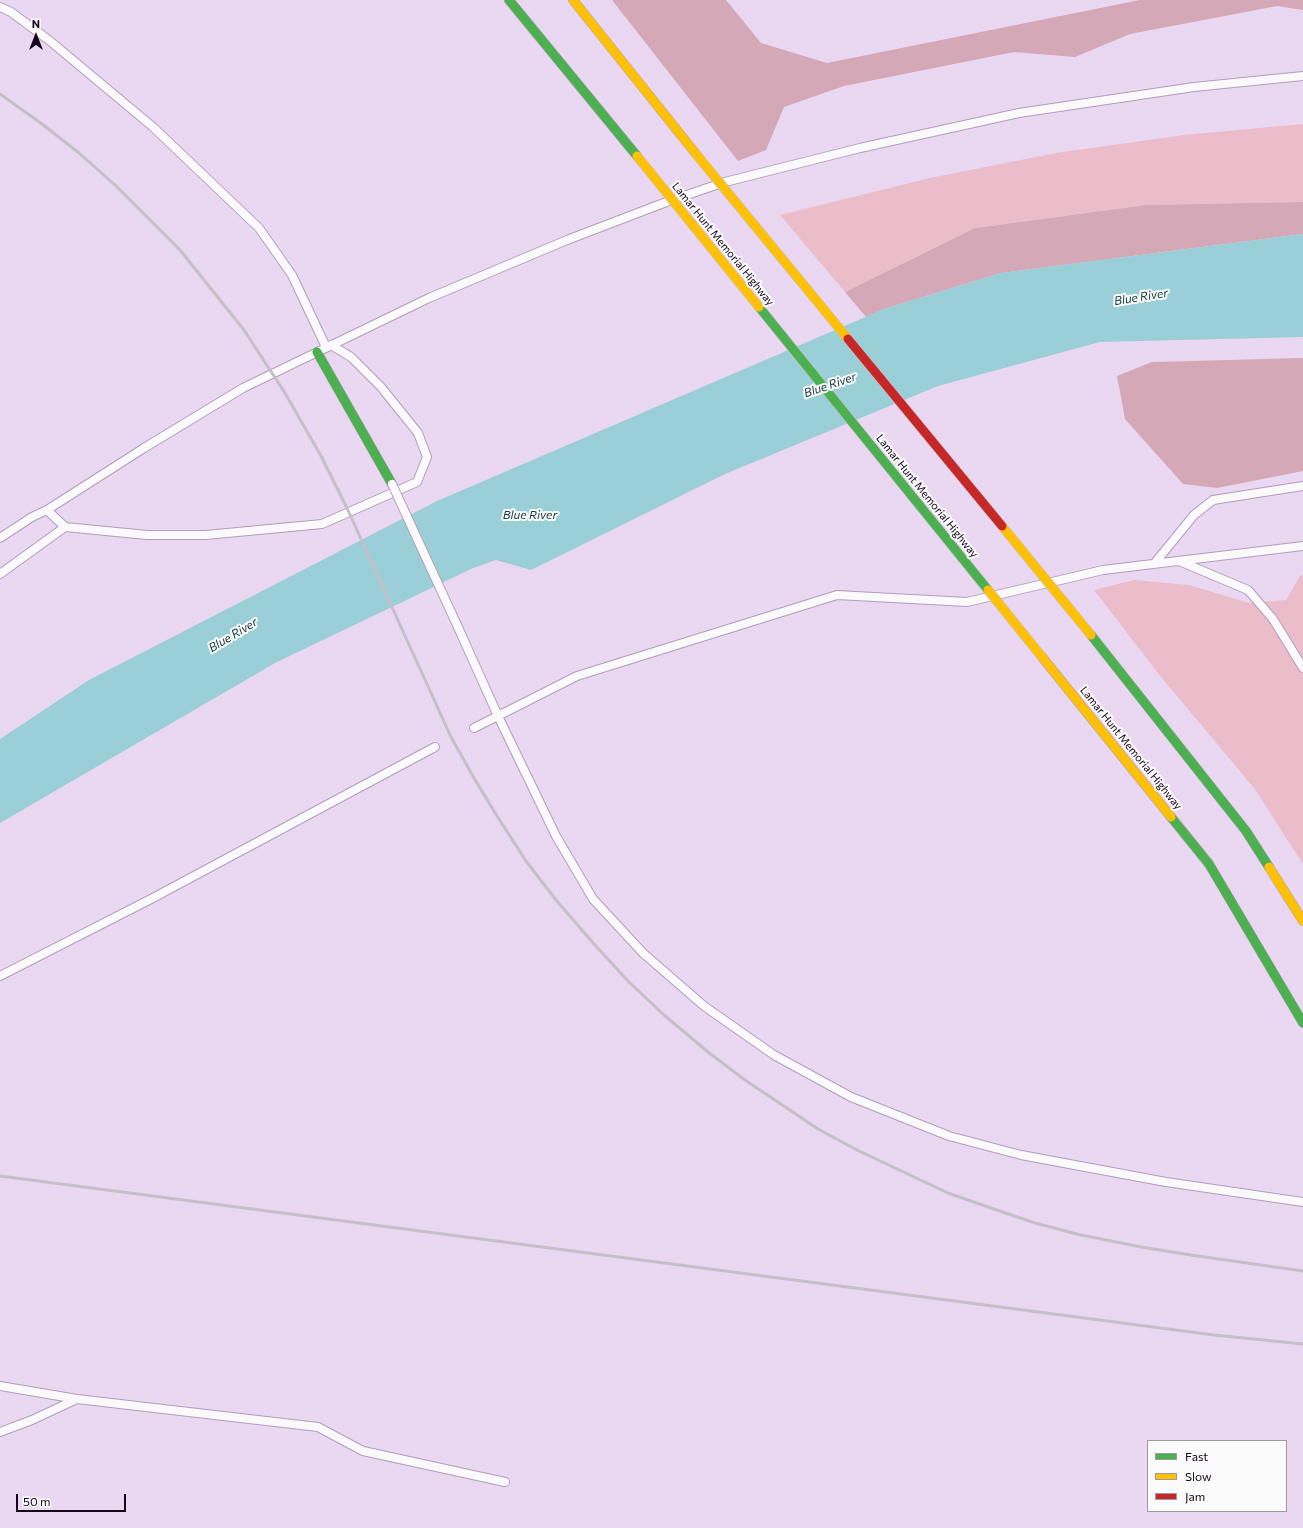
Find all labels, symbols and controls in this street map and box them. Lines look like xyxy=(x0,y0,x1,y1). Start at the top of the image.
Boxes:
north arrow xyxy=(16,16,56,56)
text: N xyxy=(32,17,40,30)
street label: Lamar Hunt Memorial Highway xyxy=(669,180,777,308)
water label: Blue River xyxy=(1113,286,1169,308)
water label: Blue River xyxy=(802,369,858,401)
street label: Lamar Hunt Memorial Highway xyxy=(873,432,981,560)
water label: Blue River xyxy=(503,508,557,522)
water label: Blue River xyxy=(206,615,260,655)
street label: Lamar Hunt Memorial Highway xyxy=(1077,684,1185,812)
legend xyxy=(1147,1440,1287,1512)
text: Fast xyxy=(1185,1449,1208,1463)
text: Slow xyxy=(1185,1469,1212,1483)
scale bar xyxy=(18,1486,128,1512)
text: Jam xyxy=(1185,1489,1205,1503)
text: 50 m xyxy=(23,1494,51,1508)

